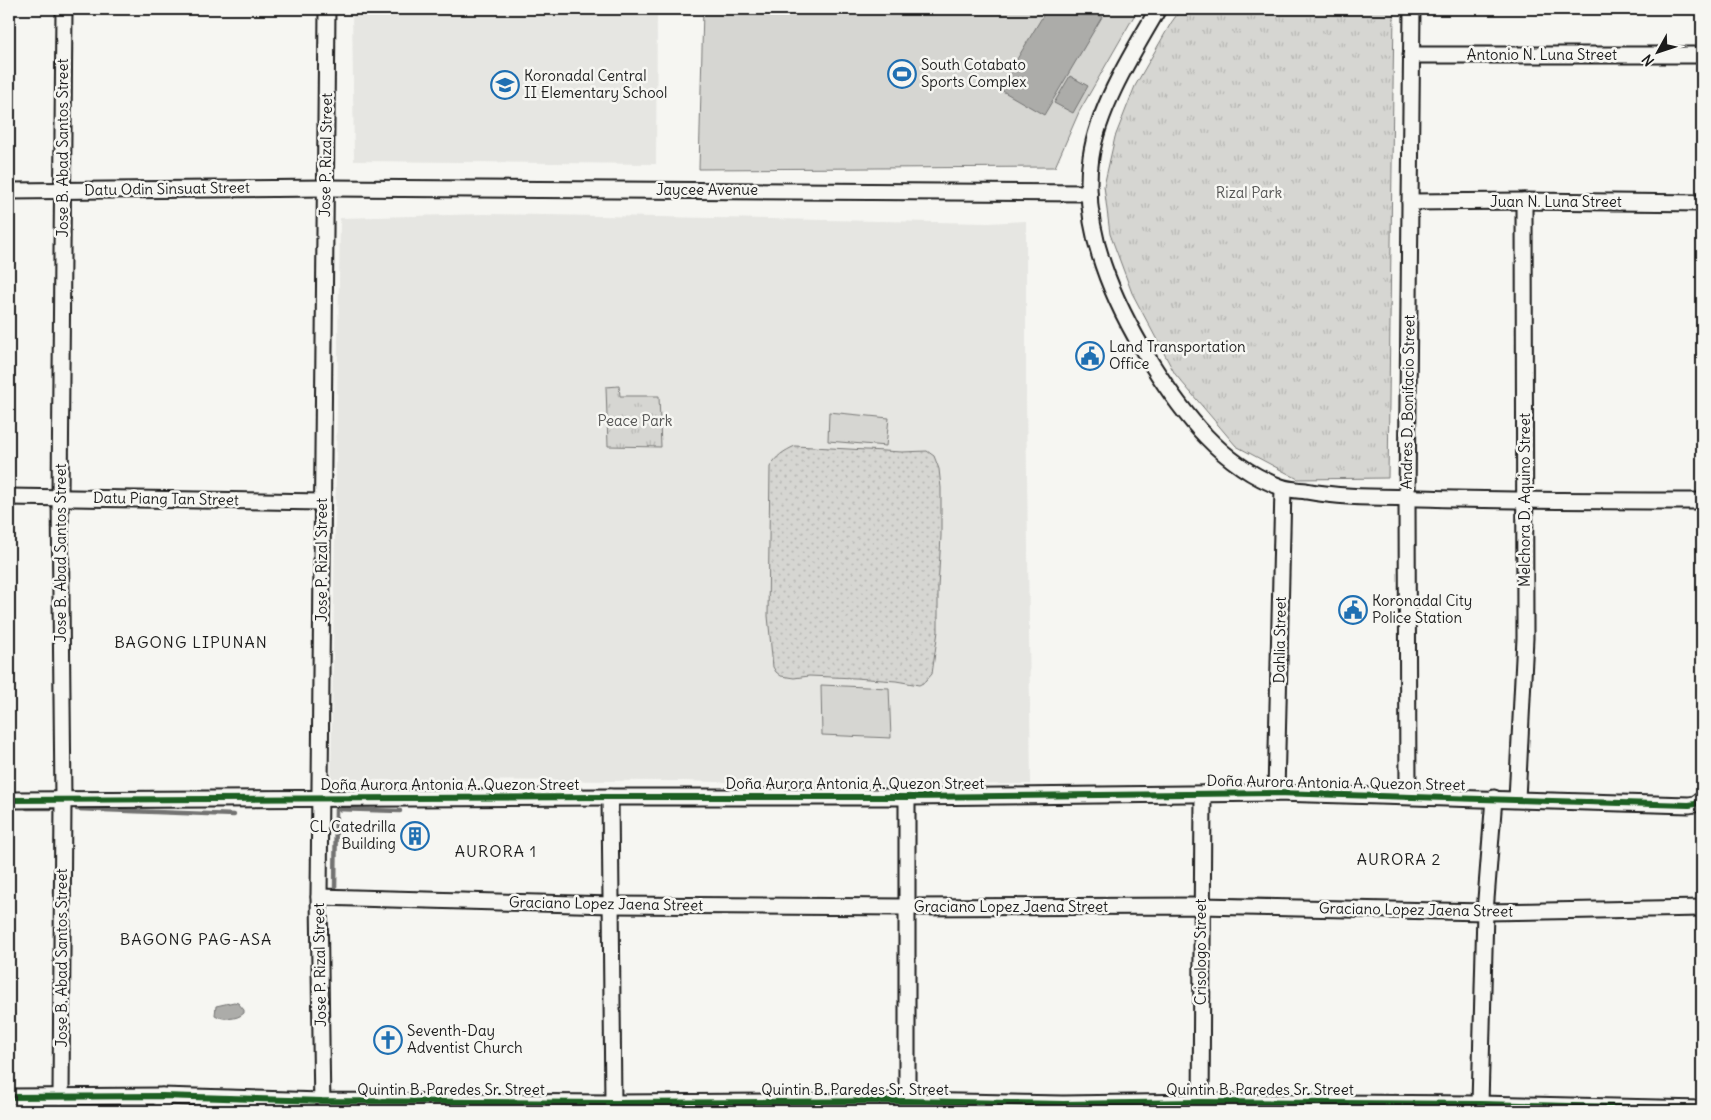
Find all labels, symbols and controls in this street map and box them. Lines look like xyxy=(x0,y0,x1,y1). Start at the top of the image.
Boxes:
north arrow xyxy=(1634,28,1684,78)
street label: Antonio N. Luna Street xyxy=(1467,45,1617,64)
text: N xyxy=(1638,51,1658,70)
place label: South Cotabato Sports Complex xyxy=(921,55,1027,91)
street label: Jose B. Abad Santos Street xyxy=(53,58,72,238)
sports icon: South Cotabato Sports Complex xyxy=(887,59,917,89)
place label: Koronadal Central II Elementary School xyxy=(524,66,667,102)
school or university icon: Koronadal Central II Elementary School xyxy=(490,70,520,100)
street label: Jose P. Rizal Street xyxy=(315,93,336,217)
street label: Datu Odin Sinsuat Street xyxy=(84,178,250,199)
street label: Jaycee Avenue xyxy=(656,180,758,199)
park label: Rizal Park xyxy=(1216,183,1283,202)
street label: Juan N. Luna Street xyxy=(1490,192,1622,211)
street label: Andres D. Bonifacio Street xyxy=(1396,314,1419,490)
place label: Land Transportation Office xyxy=(1109,337,1246,373)
public building icon: Land Transportation Office xyxy=(1075,341,1105,371)
park label: Peace Park xyxy=(597,411,673,430)
street label: Melchora D. Aquino Street xyxy=(1515,413,1534,587)
street label: Jose B. Abad Santos Street xyxy=(51,463,70,643)
street label: Datu Piang Tan Street xyxy=(93,488,239,509)
street label: Jose P. Rizal Street xyxy=(312,498,331,622)
place label: Koronadal City Police Station xyxy=(1372,591,1472,627)
public building icon: Koronadal City Police Station xyxy=(1338,595,1368,625)
street label: Dahlia Street xyxy=(1269,596,1290,684)
district label: BAGONG LIPUNAN xyxy=(114,632,268,652)
street label: Doña Aurora Antonia A. Quezon Street xyxy=(1206,771,1466,794)
street label: Doña Aurora Antonia A. Quezon Street xyxy=(726,774,984,793)
street label: Doña Aurora Antonia A. Quezon Street xyxy=(321,775,579,794)
place label: CL Catedrilla Building xyxy=(310,817,396,853)
building icon: CL Catedrilla Building xyxy=(400,821,430,851)
district label: AURORA 1 xyxy=(455,841,537,861)
district label: AURORA 2 xyxy=(1357,849,1441,869)
street label: Jose B. Abad Santos Street xyxy=(52,868,71,1048)
street label: Graciano Lopez Jaena Street xyxy=(509,892,703,915)
street label: Graciano Lopez Jaena Street xyxy=(914,897,1108,916)
street label: Graciano Lopez Jaena Street xyxy=(1319,898,1513,921)
street label: Crisologo Street xyxy=(1191,899,1210,1005)
street label: Jose P. Rizal Street xyxy=(309,903,330,1027)
district label: BAGONG PAG-ASA xyxy=(120,929,272,949)
place label: Seventh-Day Adventist Church xyxy=(407,1021,523,1057)
church icon: Seventh-Day Adventist Church xyxy=(373,1025,403,1055)
street label: Quintin B. Paredes Sr. Street xyxy=(357,1080,545,1099)
street label: Quintin B. Paredes Sr. Street xyxy=(761,1080,949,1099)
street label: Quintin B. Paredes Sr. Street xyxy=(1166,1080,1354,1099)

